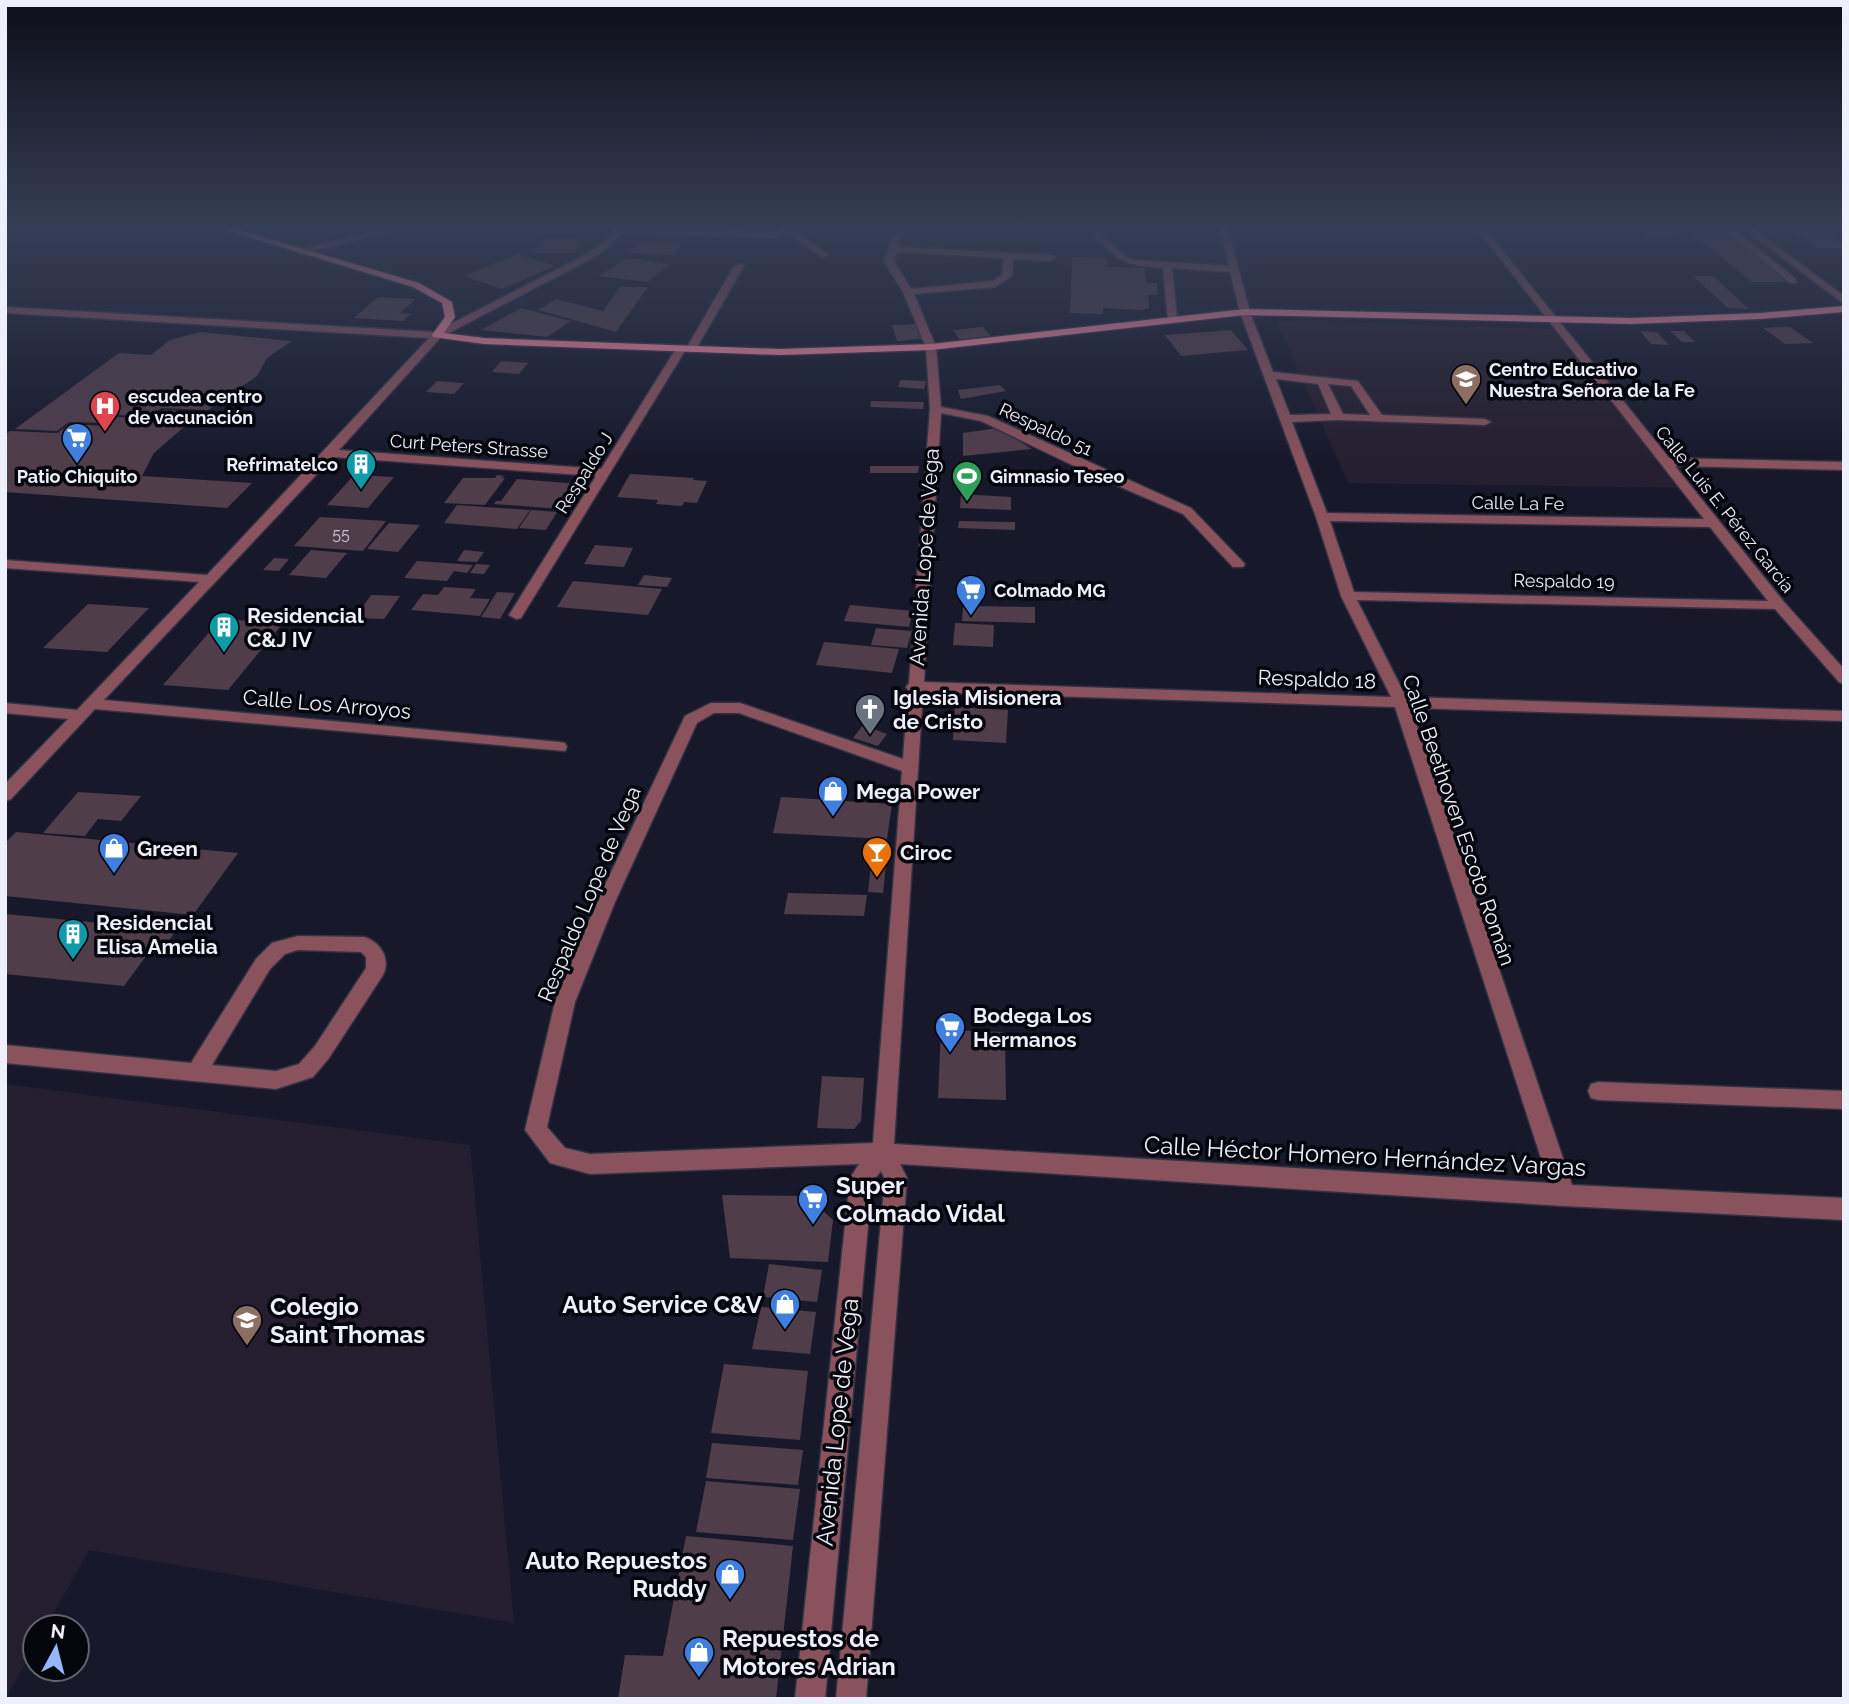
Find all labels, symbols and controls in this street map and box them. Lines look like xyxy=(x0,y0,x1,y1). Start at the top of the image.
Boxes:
place label: Centro Educativo Nuestra Señora de la Fe xyxy=(1489,359,1695,401)
school or university icon: Centro Educativo Nuestra Señora de la Fe xyxy=(1449,362,1483,406)
place label: escudea centro de vacunación xyxy=(128,386,262,428)
hospital icon: escudea centro de vacunación xyxy=(88,389,122,433)
street label: Respaldo 51 xyxy=(996,398,1096,460)
supermarket icon: Patio Chiquito xyxy=(60,421,94,465)
street label: Calle Luis E. Pérez García xyxy=(1651,421,1799,597)
street label: Respaldo J xyxy=(551,429,617,517)
street label: Curt Peters Strasse xyxy=(389,430,549,462)
building icon: Refrimatelco xyxy=(344,447,378,491)
street label: Avenida Lope de Vega xyxy=(904,447,944,667)
place label: Refrimatelco xyxy=(226,454,338,475)
sports icon: Gimnasio Teseo xyxy=(950,459,984,503)
place label: Patio Chiquito xyxy=(17,466,137,487)
place label: Gimnasio Teseo xyxy=(990,466,1125,487)
street label: Calle La Fe xyxy=(1472,492,1565,514)
house number: 55 xyxy=(332,525,350,544)
street label: Respaldo 19 xyxy=(1513,570,1615,592)
supermarket icon: Colmado MG xyxy=(954,573,988,617)
place label: Colmado MG xyxy=(994,580,1105,601)
place label: Residencial C&J IV xyxy=(247,603,364,652)
building icon: Residencial C&J IV xyxy=(207,610,241,654)
street label: Respaldo 18 xyxy=(1257,664,1377,694)
street label: Calle Beethoven Escoto Román xyxy=(1397,671,1521,969)
street label: Calle Los Arroyos xyxy=(242,684,412,724)
place label: Iglesia Misionera de Cristo xyxy=(893,685,1062,734)
church icon: Iglesia Misionera de Cristo xyxy=(853,692,887,736)
shop icon: Mega Power xyxy=(816,774,850,818)
place label: Mega Power xyxy=(856,779,980,804)
street label: Respaldo Lope de Vega xyxy=(532,782,646,1006)
shop icon: Green xyxy=(97,831,131,875)
bar icon: Ciroc xyxy=(860,835,894,879)
place label: Green xyxy=(137,836,198,861)
place label: Ciroc xyxy=(900,840,952,865)
place label: Residencial Elisa Amelia xyxy=(96,910,218,959)
building icon: Residencial Elisa Amelia xyxy=(56,917,90,961)
place label: Bodega Los Hermanos xyxy=(973,1003,1092,1052)
supermarket icon: Bodega Los Hermanos xyxy=(933,1010,967,1054)
street label: Calle Héctor Homero Hernández Vargas xyxy=(1143,1130,1587,1182)
place label: Super Colmado Vidal xyxy=(836,1171,1005,1228)
supermarket icon: Super Colmado Vidal xyxy=(796,1182,830,1226)
shop icon: Auto Service C&V xyxy=(768,1287,802,1331)
place label: Auto Service C&V xyxy=(562,1290,763,1319)
place label: Colegio Saint Thomas xyxy=(270,1292,425,1349)
street label: Avenida Lope de Vega xyxy=(810,1297,864,1547)
school or university icon: Colegio Saint Thomas xyxy=(230,1303,264,1347)
place label: Auto Repuestos Ruddy xyxy=(525,1546,707,1603)
shop icon: Auto Repuestos Ruddy xyxy=(713,1557,747,1601)
north arrow xyxy=(21,1613,91,1683)
text: N xyxy=(50,1619,67,1643)
place label: Repuestos de Motores Adrian xyxy=(722,1624,896,1681)
shop icon: Repuestos de Motores Adrian xyxy=(682,1635,716,1679)

